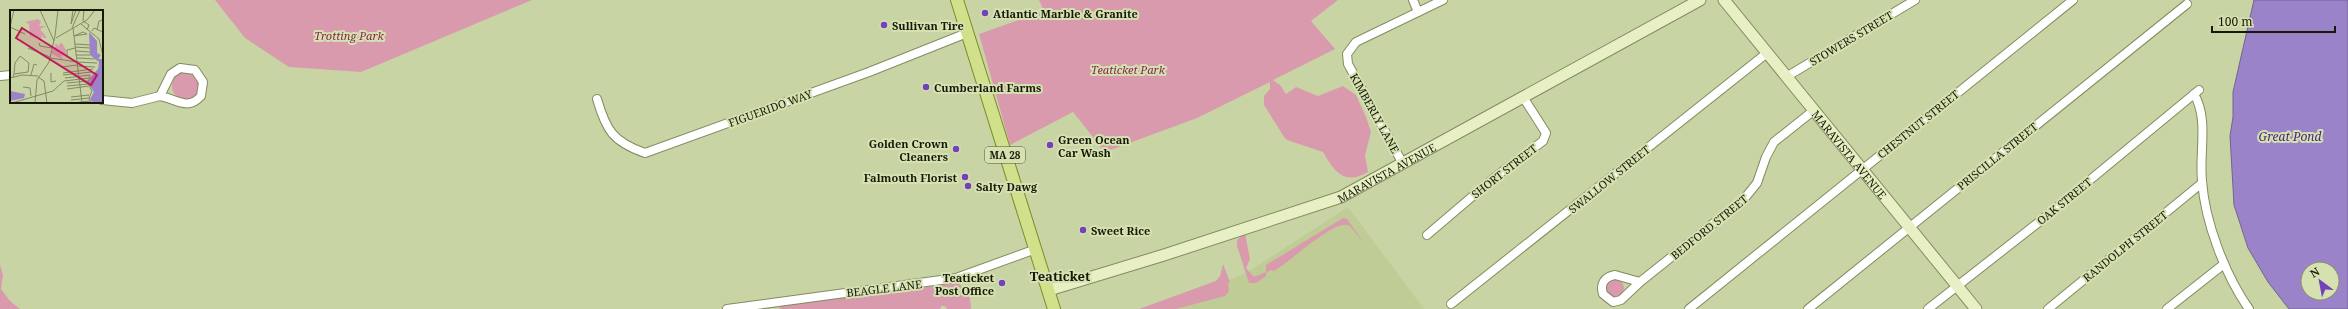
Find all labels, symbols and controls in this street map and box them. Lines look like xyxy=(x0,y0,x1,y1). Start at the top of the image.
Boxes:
place label: Atlantic Marble & Granite xyxy=(993,6,1138,21)
street label: STOWERS STREET xyxy=(1806,7,1896,69)
marker: Atlantic Marble & Granite xyxy=(980,8,990,18)
scale bar xyxy=(2212,8,2335,34)
inset map xyxy=(10,10,103,103)
text: 100 m xyxy=(2218,13,2253,30)
place label: Sullivan Tire xyxy=(892,18,964,33)
marker: Sullivan Tire xyxy=(879,20,889,30)
park label: Trotting Park xyxy=(314,28,385,43)
park label: Teaticket Park xyxy=(1091,62,1166,77)
street label: KIMBERLY LANE xyxy=(1347,70,1403,156)
place label: Cumberland Farms xyxy=(934,80,1041,95)
marker: Cumberland Farms xyxy=(921,82,931,92)
street label: FIGUERIDO WAY xyxy=(726,86,814,130)
street label: CHESTNUT STREET xyxy=(1874,86,1962,162)
street label: MARAVISTA AVENUE xyxy=(1809,107,1891,202)
street label: PRISCILLA STREET xyxy=(1954,119,2040,193)
water label: Great Pond xyxy=(2259,128,2321,145)
place label: Green Ocean Car Wash xyxy=(1058,132,1130,160)
place label: Golden Crown Cleaners xyxy=(869,136,949,164)
street label: MARAVISTA AVENUE xyxy=(1334,139,1438,205)
marker: Green Ocean Car Wash xyxy=(1045,140,1055,150)
street label: SHORT STREET xyxy=(1468,140,1540,201)
street label: SWALLOW STREET xyxy=(1565,141,1653,216)
marker: Golden Crown Cleaners xyxy=(951,144,961,154)
road number: MA 28 xyxy=(985,147,1025,163)
place label: Falmouth Florist xyxy=(864,170,958,185)
marker: Falmouth Florist xyxy=(960,172,970,182)
street label: OAK STREET xyxy=(2033,174,2095,228)
place label: Salty Dawg xyxy=(976,179,1038,194)
marker: Salty Dawg xyxy=(963,181,973,191)
street label: BEDFORD STREET xyxy=(1667,191,1751,263)
street label: RANDOLPH STREET xyxy=(2080,207,2171,285)
place label: Sweet Rice xyxy=(1091,223,1150,238)
marker: Sweet Rice xyxy=(1078,225,1088,235)
north arrow xyxy=(2300,261,2340,301)
text: N xyxy=(2307,263,2322,281)
district label: Teaticket xyxy=(1030,267,1090,285)
place label: Teaticket Post Office xyxy=(935,270,995,298)
street label: BEAGLE LANE xyxy=(845,276,923,300)
marker: Teaticket Post Office xyxy=(997,278,1007,288)

